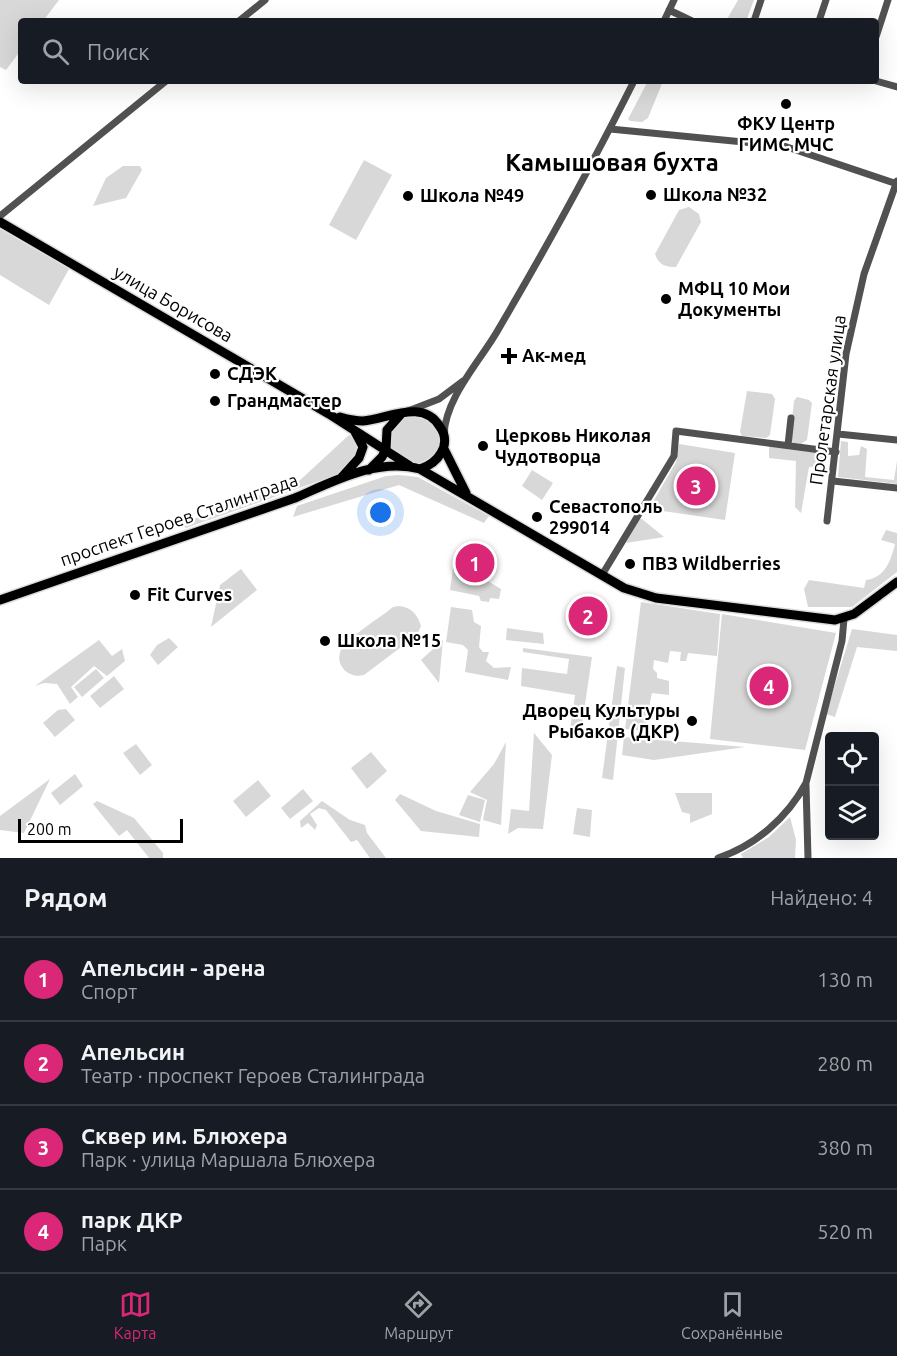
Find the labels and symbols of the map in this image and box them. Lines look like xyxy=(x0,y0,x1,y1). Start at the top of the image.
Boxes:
marker: ФКУ Центр ГИМС МЧС xyxy=(779,97,793,111)
place label: ФКУ Центр ГИМС МЧС xyxy=(737,113,835,154)
district label: Камышовая бухта xyxy=(505,149,719,176)
place label: Школа №32 xyxy=(663,184,767,204)
place label: Школа №49 xyxy=(420,185,524,205)
marker: Школа №32 xyxy=(644,188,658,202)
marker: Школа №49 xyxy=(401,189,415,203)
street label: улица Борисова xyxy=(110,261,237,345)
place label: МФЦ 10 Мои Документы xyxy=(678,278,790,319)
marker: МФЦ 10 Мои Документы xyxy=(659,292,673,306)
street label: Пролетарская улица xyxy=(805,313,849,486)
place label: Ак-мед xyxy=(522,345,586,365)
marker: Ак-мед xyxy=(500,347,518,365)
place label: СДЭК xyxy=(227,363,277,383)
marker: СДЭК xyxy=(208,367,222,381)
place label: Грандмастер xyxy=(227,390,342,410)
marker: Грандмастер xyxy=(208,394,222,408)
place label: Церковь Николая Чудотворца xyxy=(495,425,651,466)
marker: Церковь Николая Чудотворца xyxy=(476,439,490,453)
pin: 3 xyxy=(676,464,716,508)
street label: проспект Героев Сталинграда xyxy=(57,469,300,569)
place label: Севастополь 299014 xyxy=(549,496,663,537)
your location xyxy=(366,498,395,527)
marker: Севастополь 299014 xyxy=(530,510,544,524)
pin: 1 xyxy=(456,540,494,586)
place label: ПВЗ Wildberries xyxy=(642,553,781,573)
marker: ПВЗ Wildberries xyxy=(623,557,637,571)
place label: Fit Curves xyxy=(147,584,232,604)
marker: Fit Curves xyxy=(128,588,142,602)
pin: 2 xyxy=(568,594,608,638)
place label: Школа №15 xyxy=(337,630,441,650)
marker: Школа №15 xyxy=(318,634,332,648)
pin: 4 xyxy=(750,664,788,708)
place label: Дворец Культуры Рыбаков (ДКР) xyxy=(523,700,680,742)
marker: Дворец Культуры Рыбаков (ДКР) xyxy=(685,714,699,728)
scale bar xyxy=(18,816,183,844)

